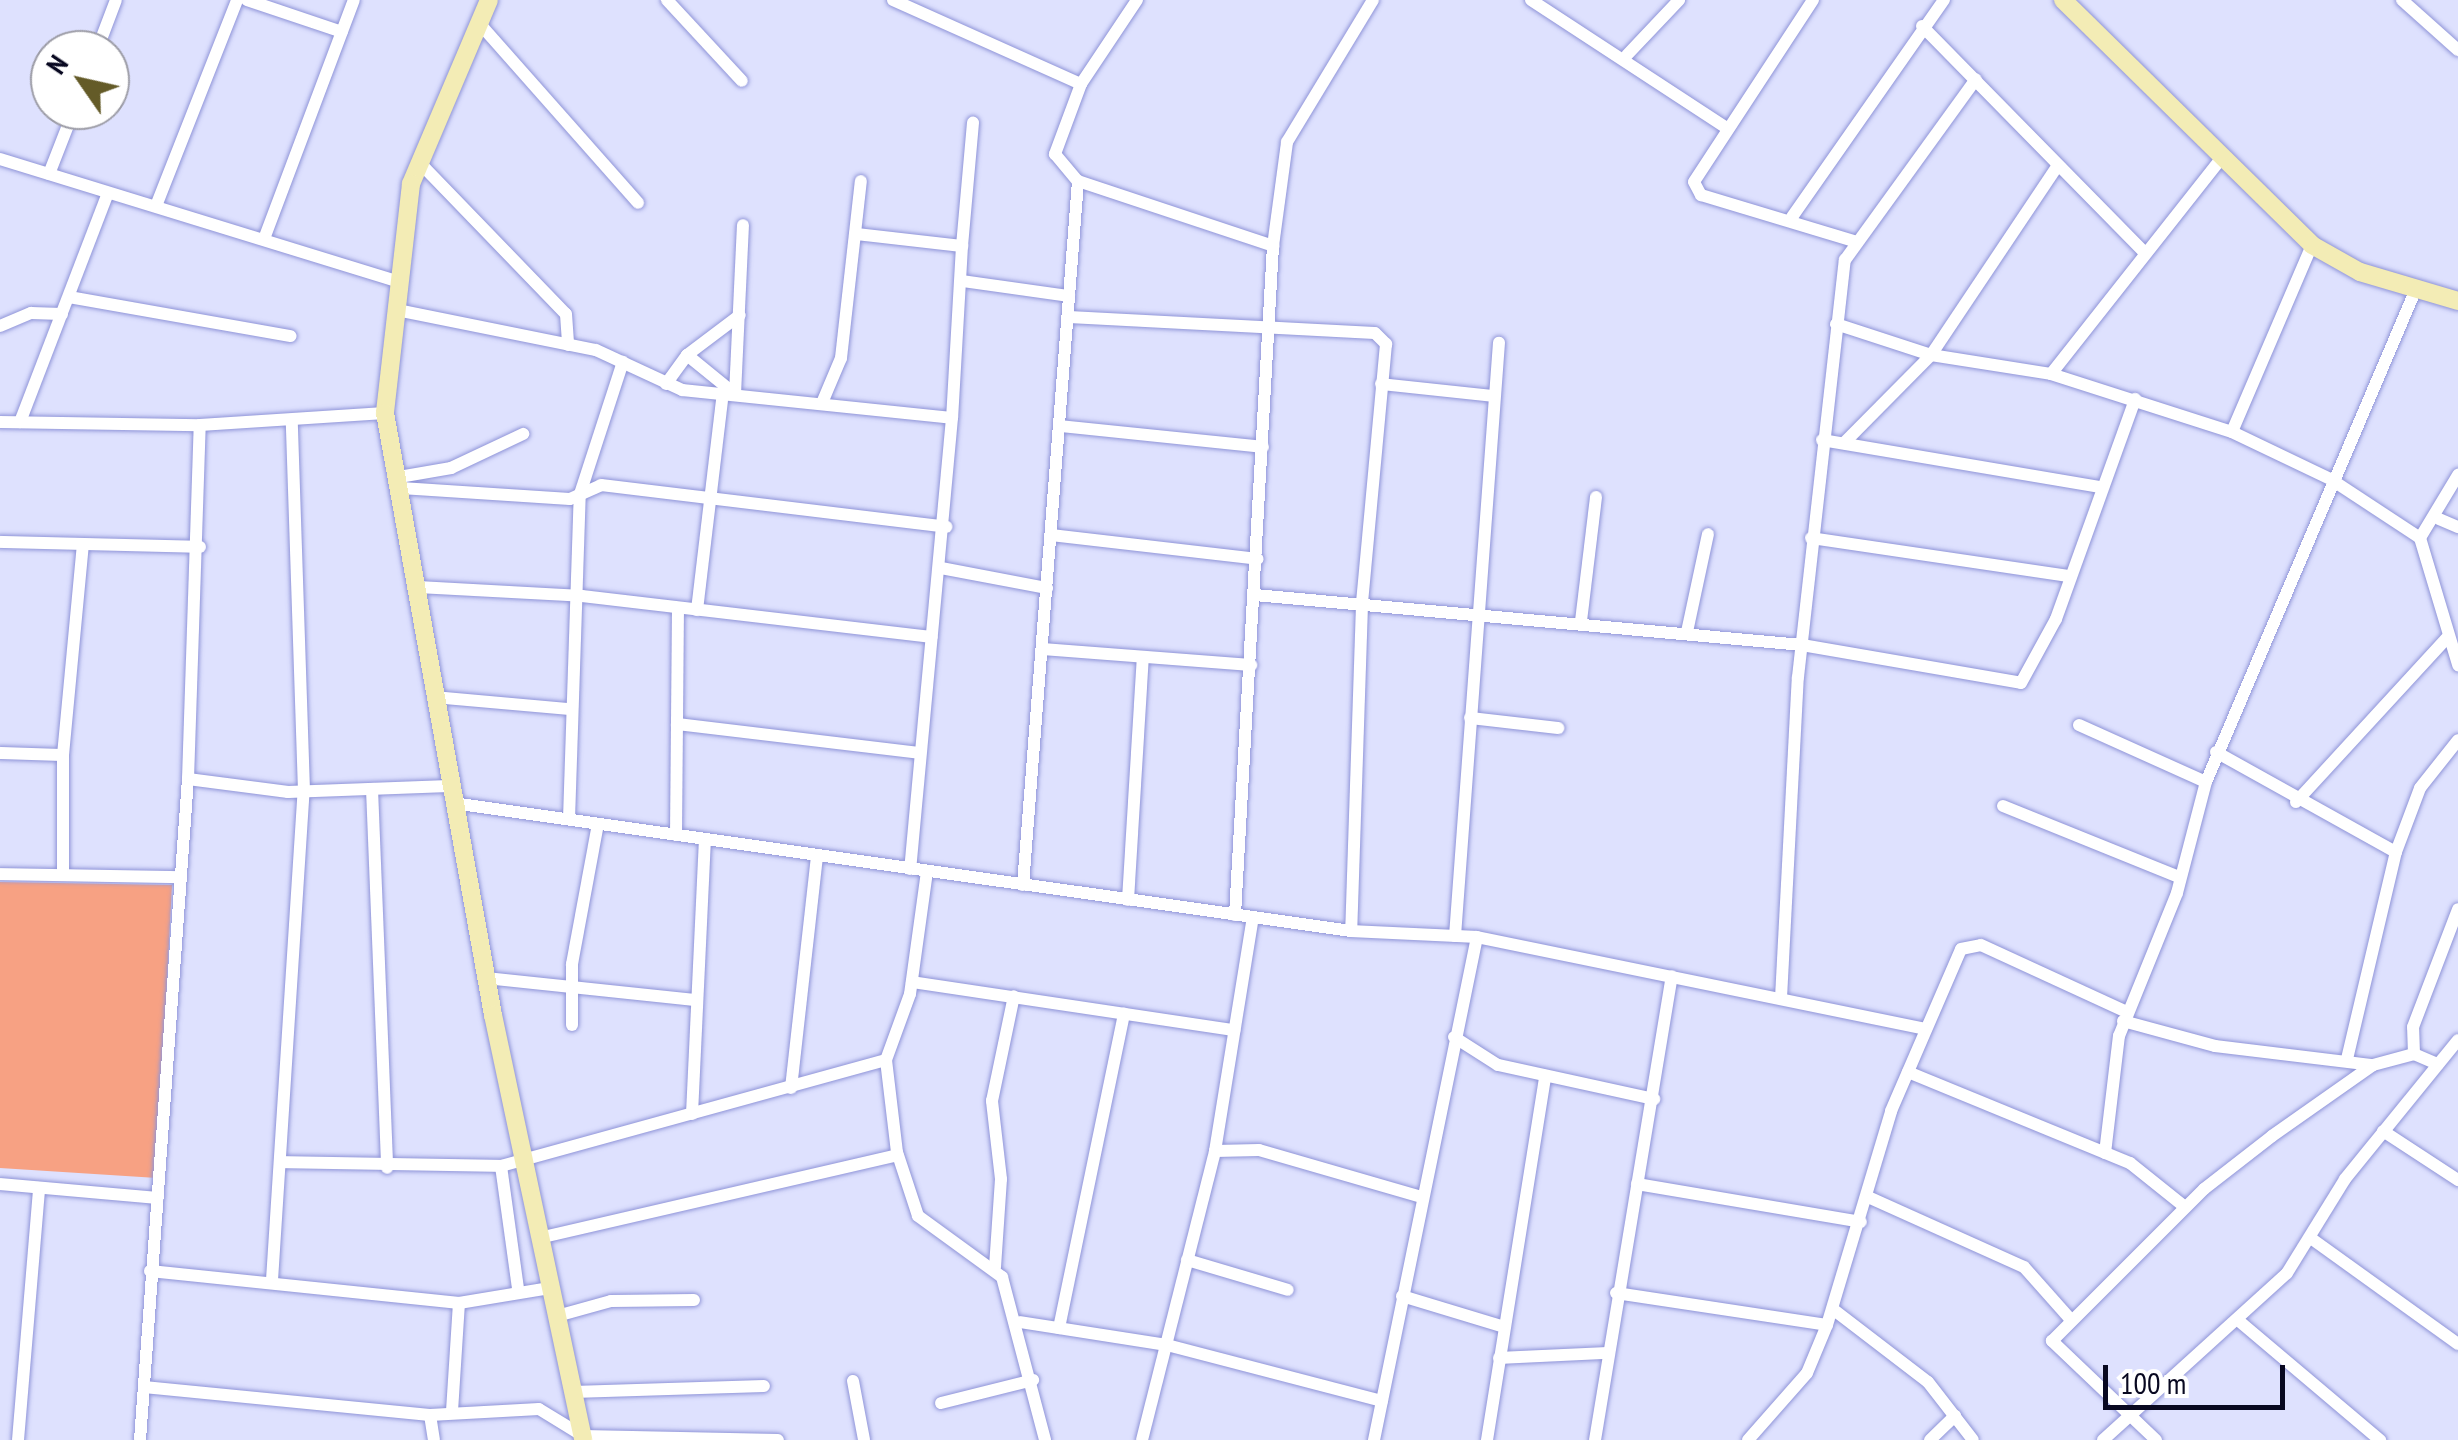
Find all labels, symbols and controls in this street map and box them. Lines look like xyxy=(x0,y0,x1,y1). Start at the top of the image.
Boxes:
north arrow xyxy=(30,30,130,130)
text: N xyxy=(37,47,76,81)
scale bar xyxy=(2108,1345,2290,1407)
text: 100 m xyxy=(2120,1363,2186,1402)

